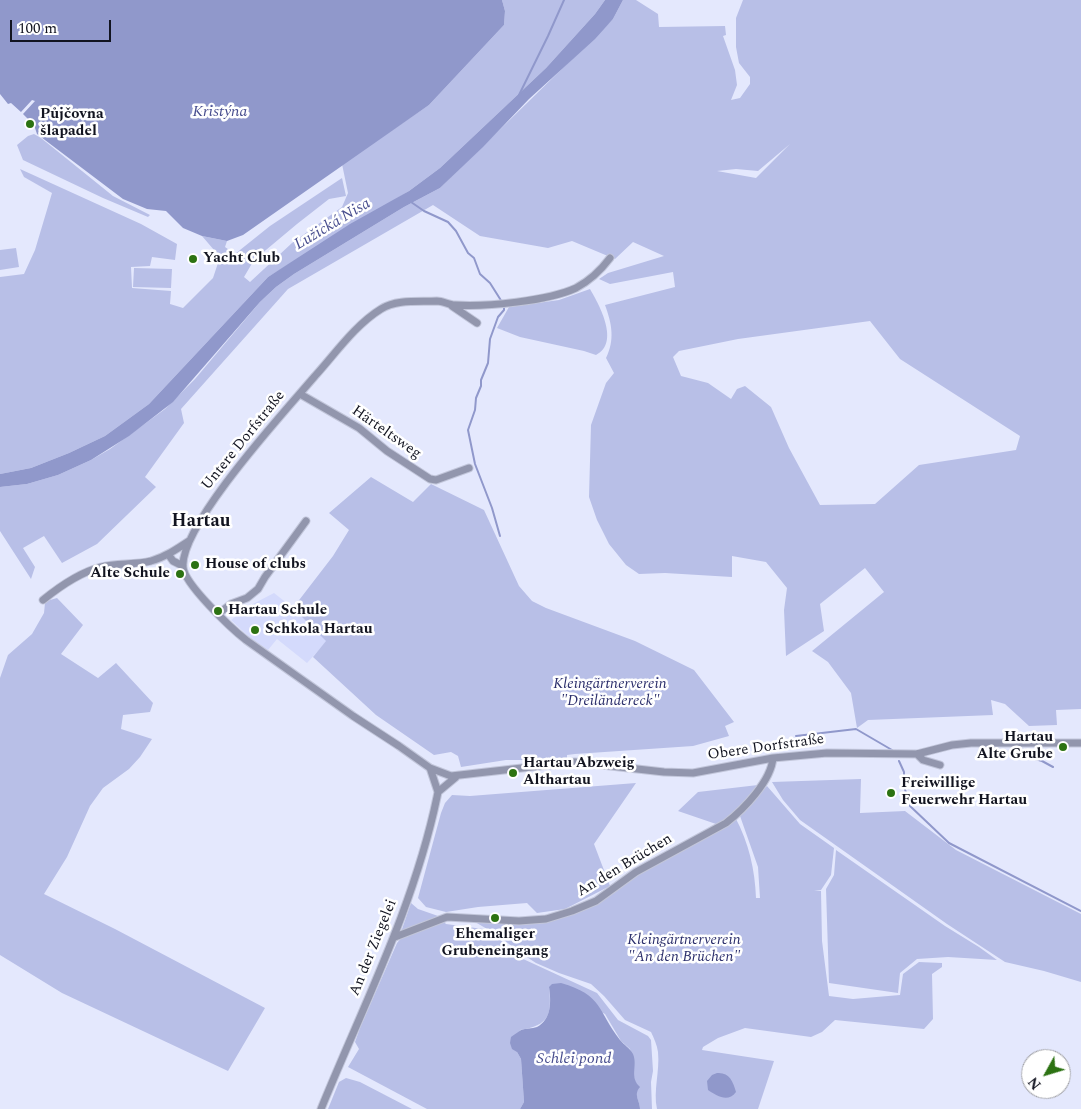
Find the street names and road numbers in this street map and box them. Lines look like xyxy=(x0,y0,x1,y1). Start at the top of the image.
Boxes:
street label: Untere Dorfstraße xyxy=(198,388,290,494)
street label: Härteltsweg xyxy=(348,402,424,464)
street label: Obere Dorfstraße xyxy=(707,731,825,765)
street label: An den Brüchen xyxy=(574,830,676,902)
street label: An der Ziegelei xyxy=(346,897,402,999)

